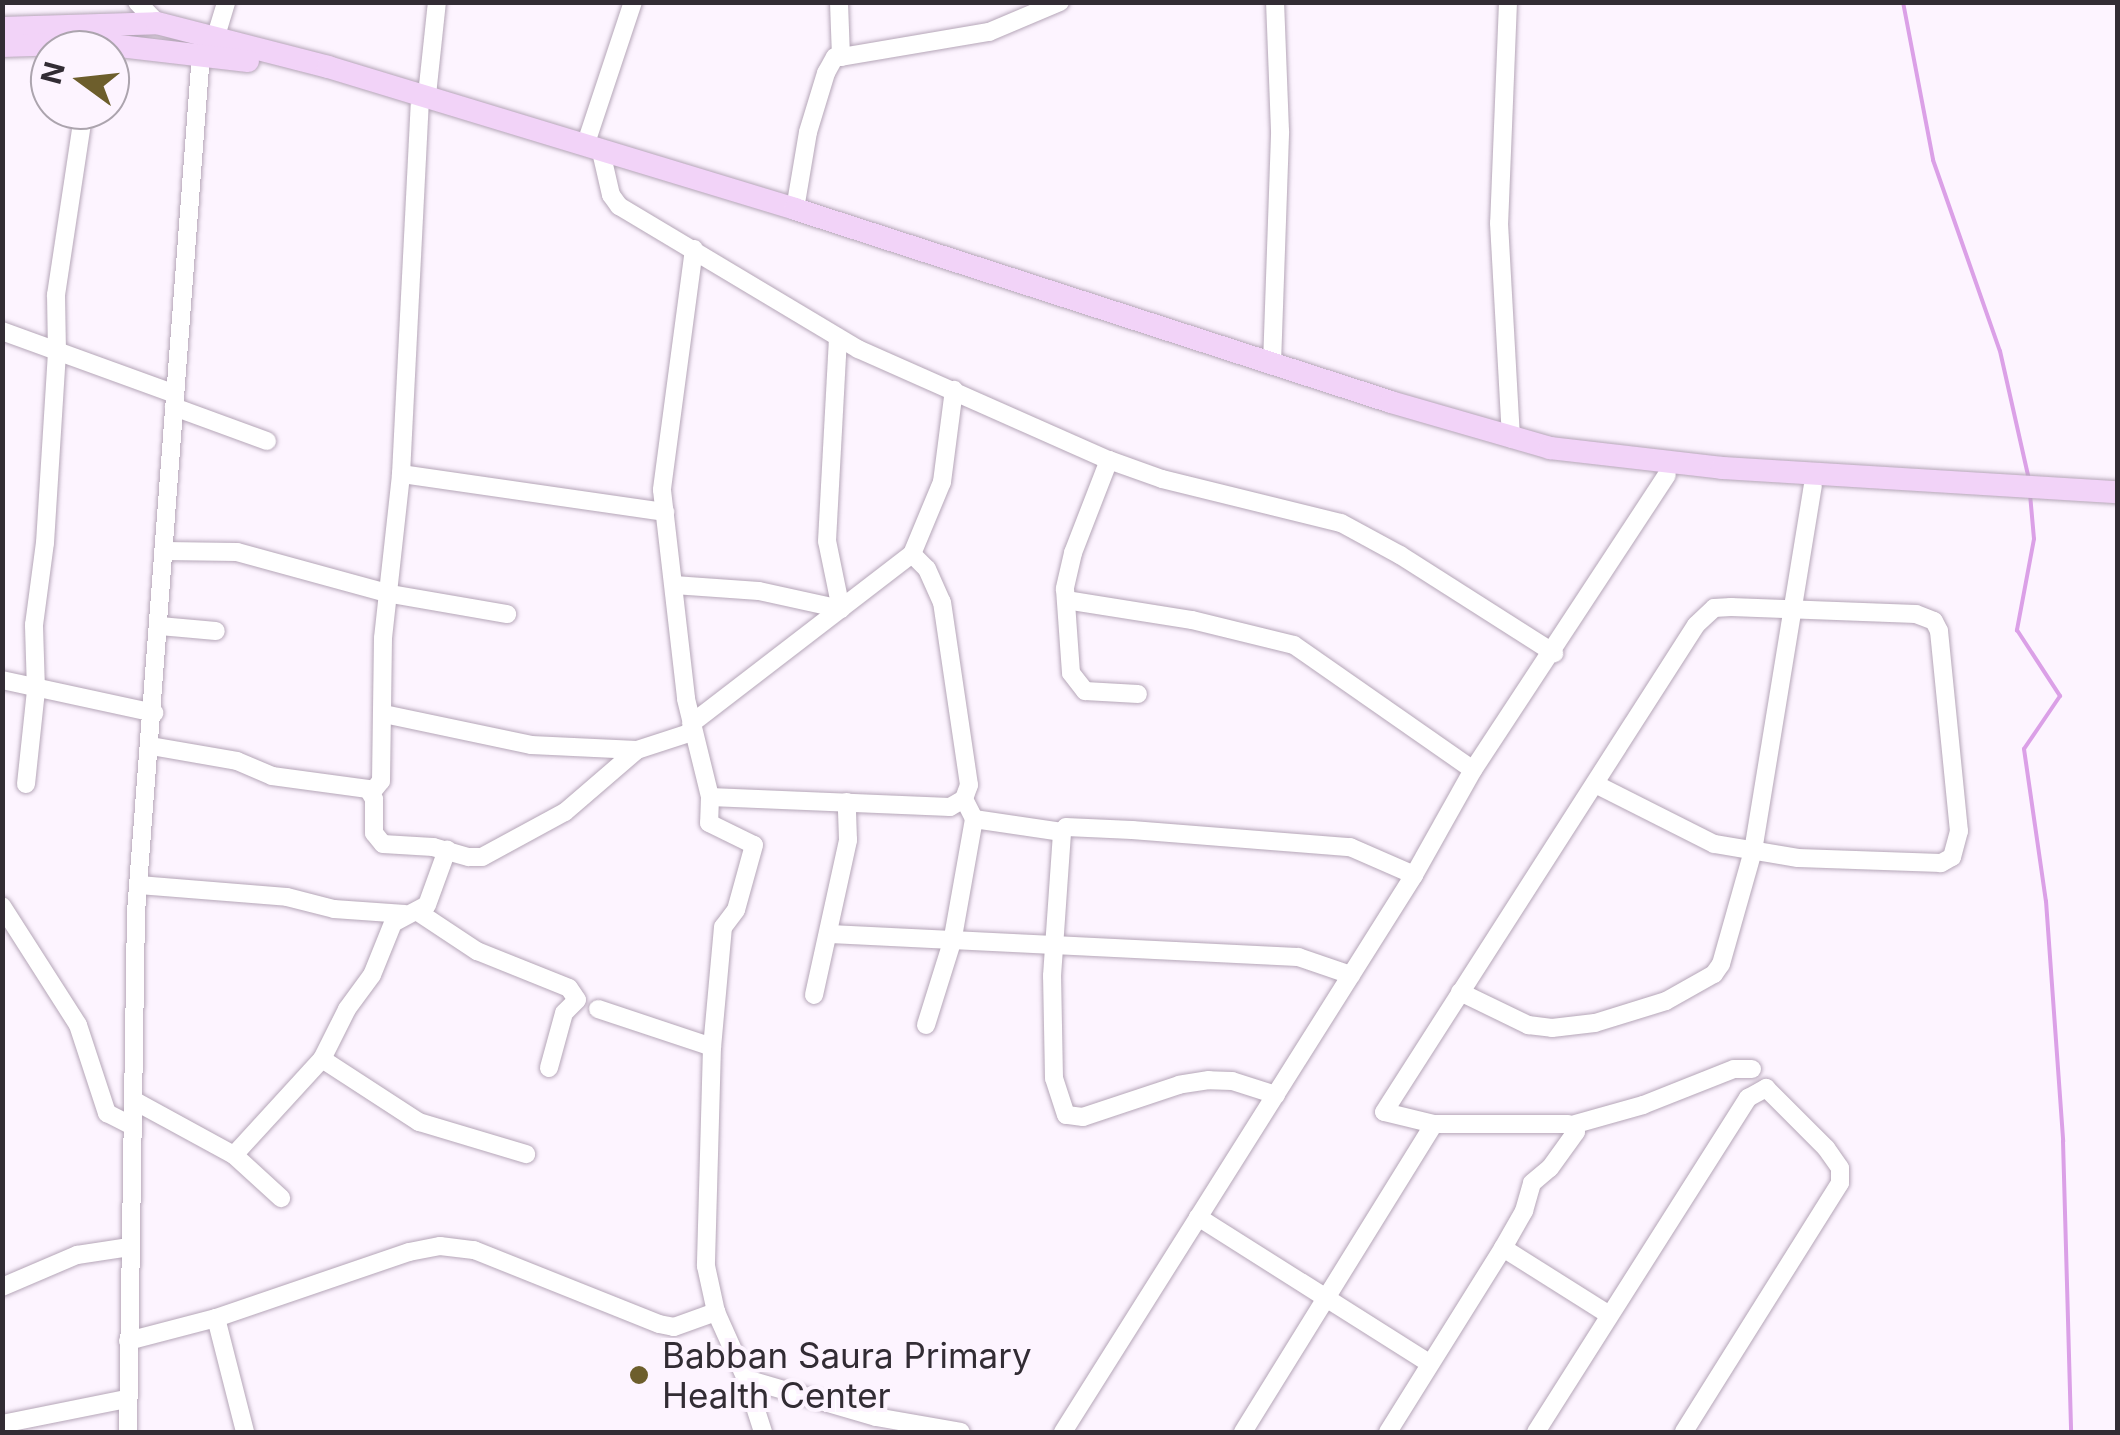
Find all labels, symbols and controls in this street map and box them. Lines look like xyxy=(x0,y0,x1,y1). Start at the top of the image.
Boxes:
north arrow xyxy=(30,30,130,130)
text: N xyxy=(34,58,72,87)
place label: Babban Saura Primary Health Center xyxy=(662,1334,1032,1416)
marker: Babban Saura Primary Health Center xyxy=(626,1362,652,1388)

